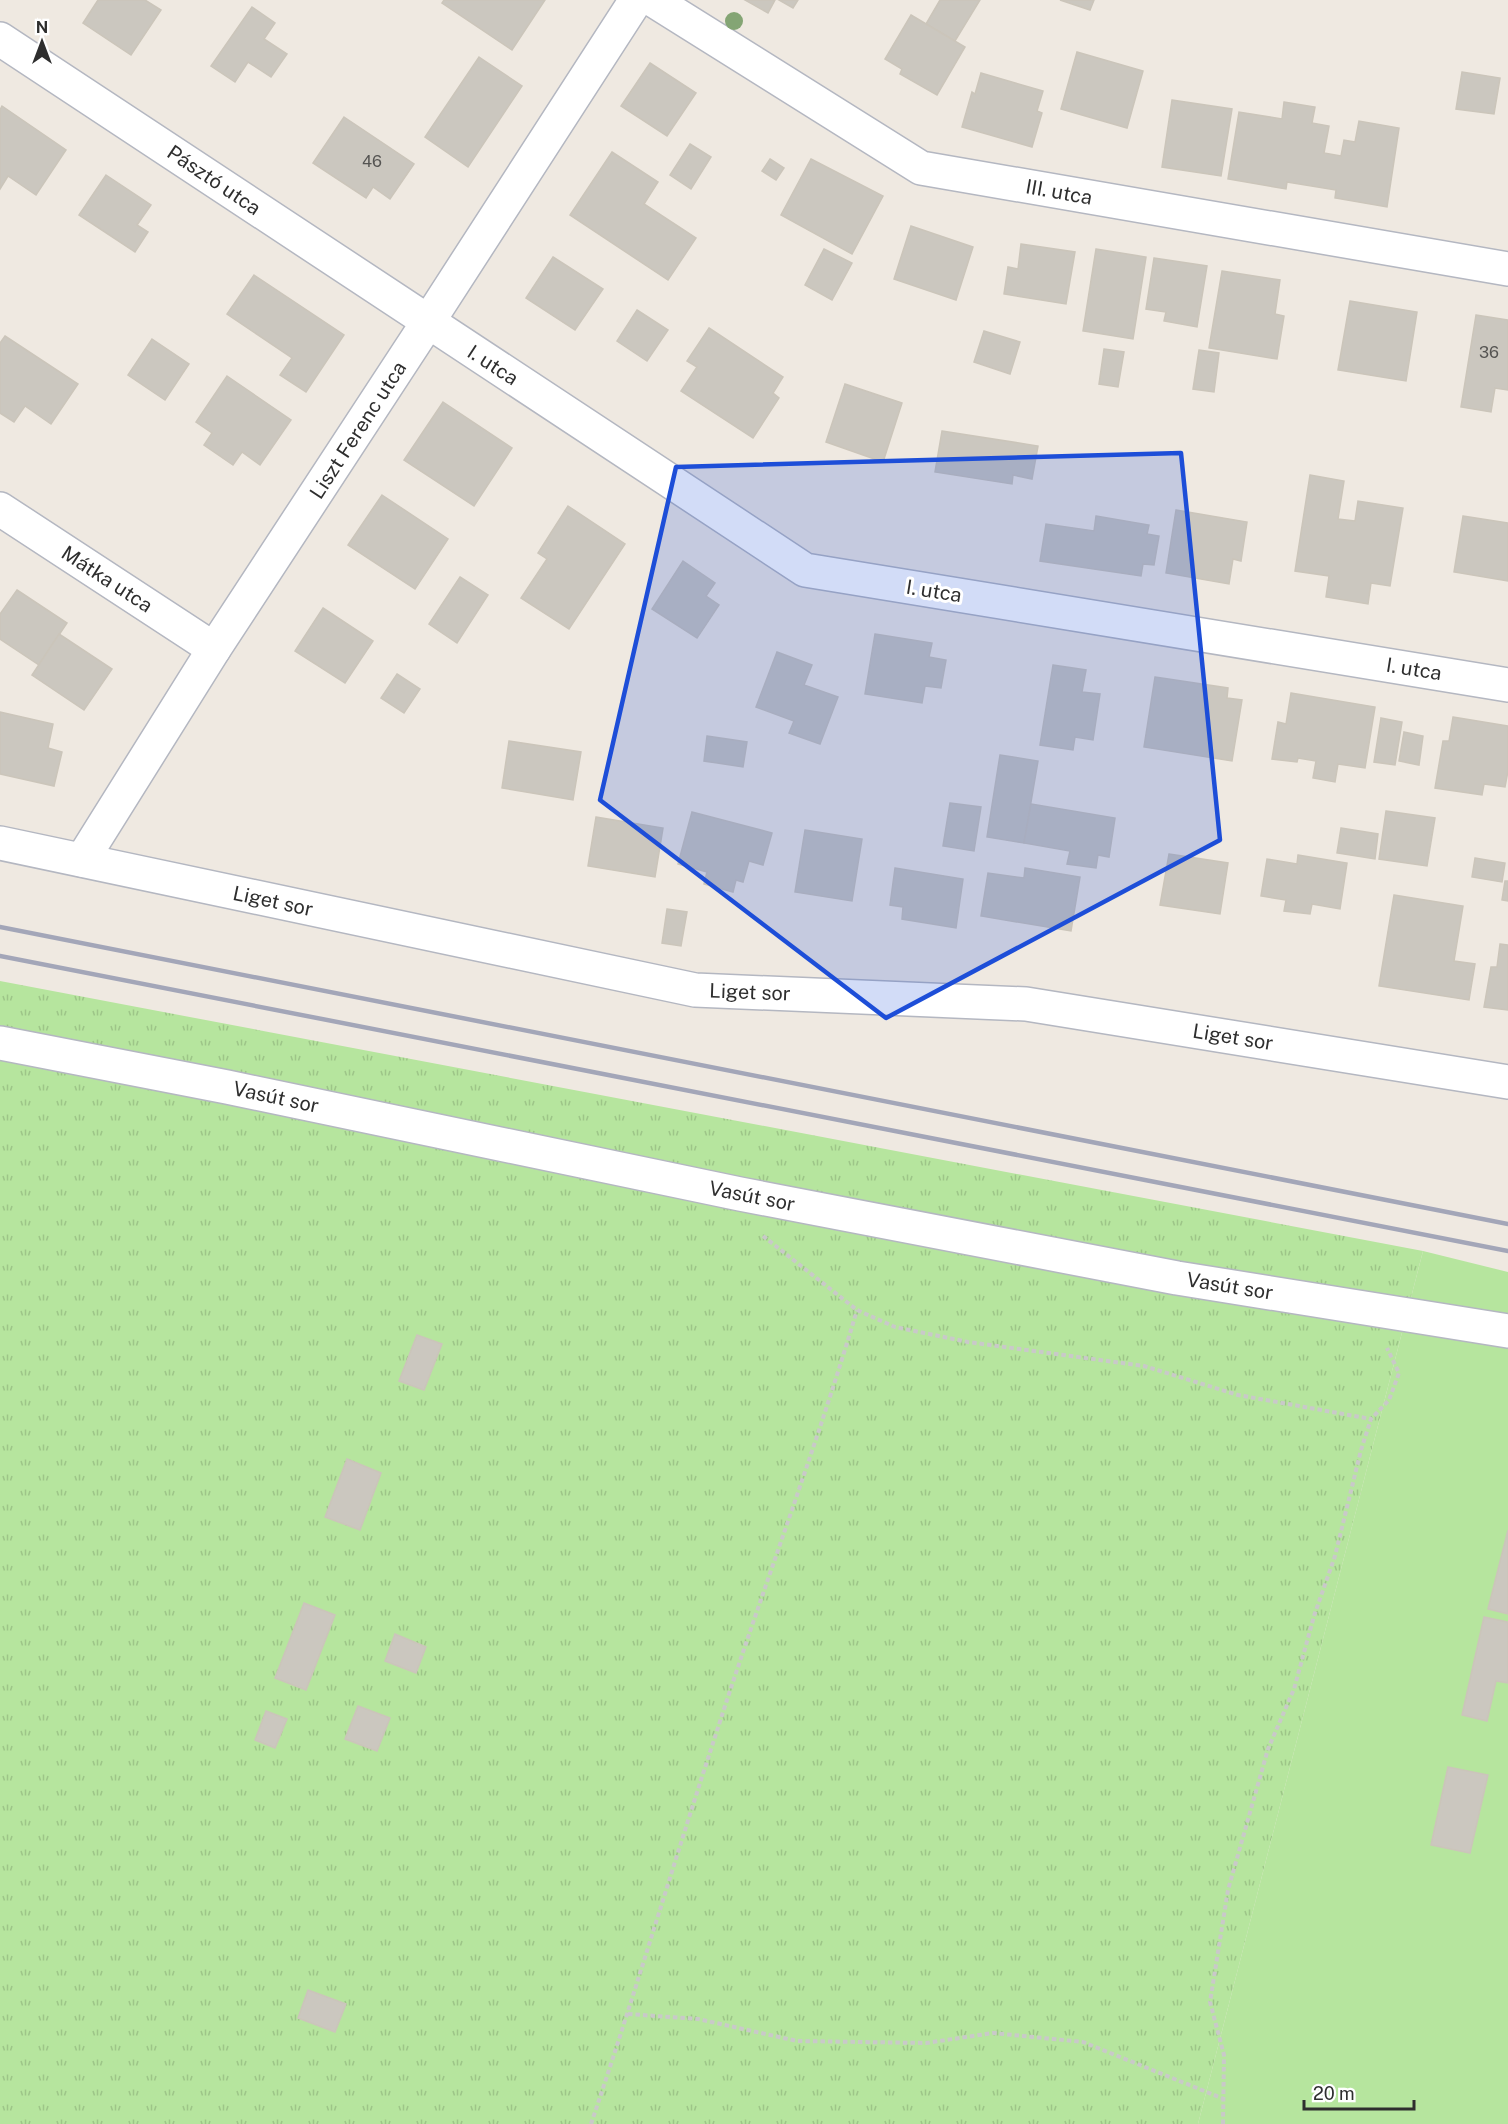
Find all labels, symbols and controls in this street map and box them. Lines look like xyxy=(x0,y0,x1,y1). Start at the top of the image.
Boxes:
north arrow xyxy=(12,12,72,72)
text: N xyxy=(36,18,48,37)
street label: Pásztó utca xyxy=(163,140,265,220)
house number: 46 xyxy=(362,152,382,171)
street label: III. utca xyxy=(1024,174,1094,210)
street label: I. utca xyxy=(463,340,523,390)
house number: 36 xyxy=(1479,343,1499,362)
street label: Liszt Ferenc utca xyxy=(305,357,411,503)
street label: Mátka utca xyxy=(57,541,157,617)
street label: I. utca xyxy=(905,575,963,607)
street label: I. utca xyxy=(1385,653,1443,685)
street label: Liget sor xyxy=(231,881,315,921)
street label: Liget sor xyxy=(709,979,791,1005)
street label: Liget sor xyxy=(1191,1019,1275,1055)
street label: Vasút sor xyxy=(231,1076,321,1118)
street label: Vasút sor xyxy=(707,1176,797,1216)
street label: Vasút sor xyxy=(1185,1267,1275,1305)
scale bar xyxy=(1304,2073,1414,2111)
text: 20 m xyxy=(1313,2083,1355,2104)

